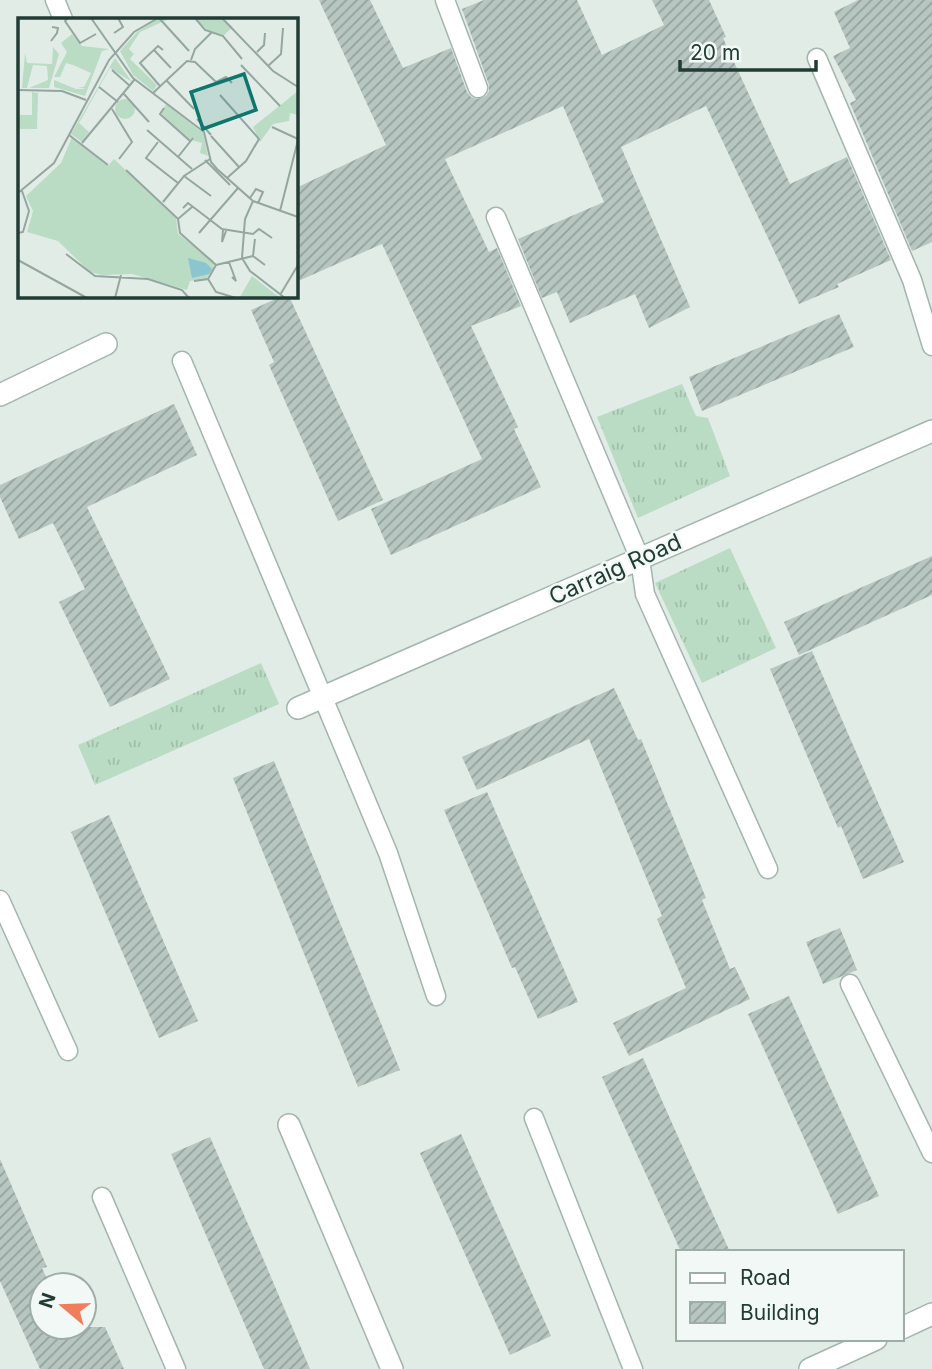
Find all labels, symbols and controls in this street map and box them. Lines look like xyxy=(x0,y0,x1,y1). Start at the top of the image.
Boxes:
inset map xyxy=(18,18,298,298)
scale bar xyxy=(680,28,816,72)
text: 20 m xyxy=(690,40,740,65)
street label: Carraig Road xyxy=(544,527,686,611)
legend xyxy=(676,1250,904,1341)
text: Road xyxy=(740,1265,791,1290)
north arrow xyxy=(28,1271,98,1341)
text: N xyxy=(34,1290,61,1311)
text: Building xyxy=(740,1300,820,1325)

